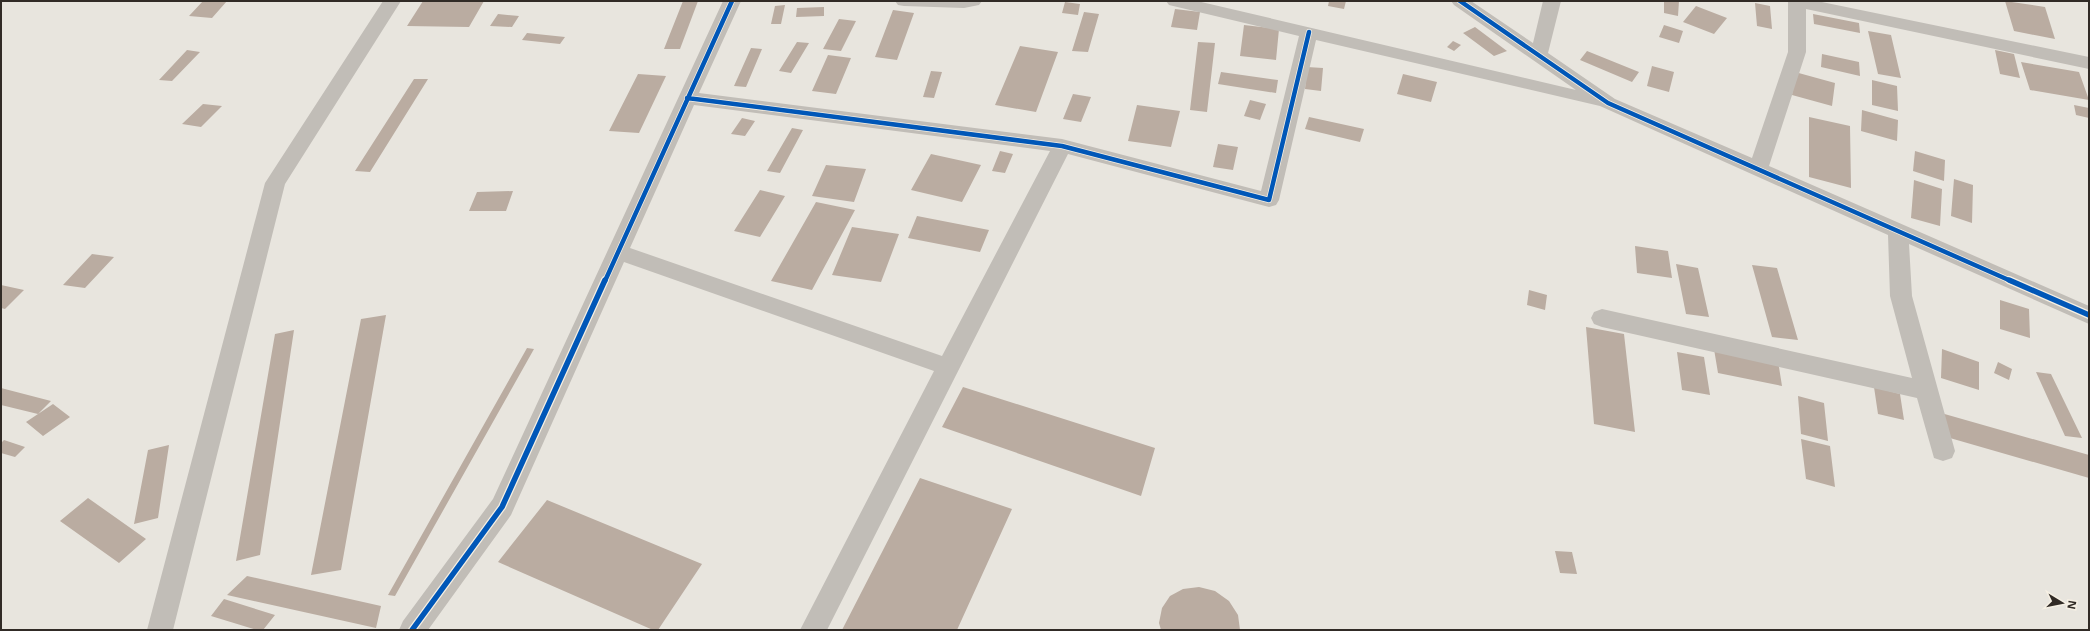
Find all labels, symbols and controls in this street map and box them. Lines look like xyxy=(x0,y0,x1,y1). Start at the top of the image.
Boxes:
north arrow xyxy=(2042,583,2082,623)
text: N xyxy=(2064,599,2081,611)

